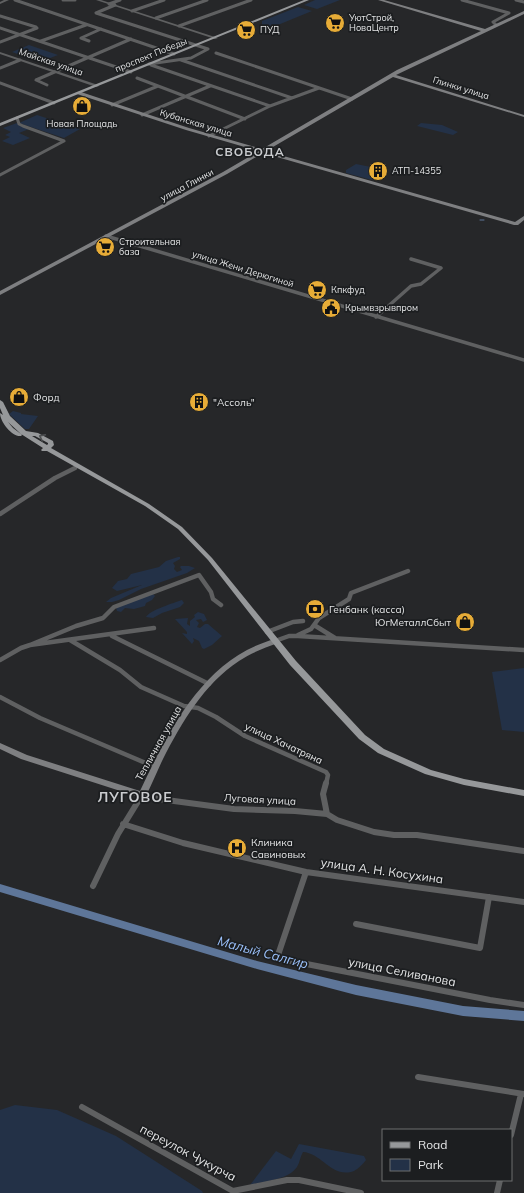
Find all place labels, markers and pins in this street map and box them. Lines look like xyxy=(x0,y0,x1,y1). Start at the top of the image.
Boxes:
supermarket icon: УютСтрой, НоваЦентр xyxy=(324,12,346,34)
place label: УютСтрой, НоваЦентр xyxy=(348,12,399,33)
supermarket icon: ПУД xyxy=(235,19,257,41)
place label: ПУД xyxy=(260,24,280,35)
shop icon: Новая Площадь xyxy=(71,95,93,117)
place label: Новая Площадь xyxy=(47,118,117,129)
building icon: АТП-14355 xyxy=(367,160,389,182)
place label: АТП-14355 xyxy=(392,165,442,176)
supermarket icon: Строительная база xyxy=(94,236,116,258)
place label: Строительная база xyxy=(119,236,180,257)
supermarket icon: Кпкфуд xyxy=(306,279,328,301)
place label: Кпкфуд xyxy=(331,284,365,296)
public building icon: Крымвзрывпром xyxy=(320,297,342,319)
place label: Крымвзрывпром xyxy=(345,302,418,313)
shop icon: Форд xyxy=(8,386,30,408)
place label: Форд xyxy=(33,391,60,404)
building icon: "Ассоль" xyxy=(188,391,210,413)
place label: "Ассоль" xyxy=(213,396,255,409)
bank icon: Генбанк (касса) xyxy=(304,598,326,620)
place label: Генбанк (касса) xyxy=(329,603,405,616)
shop icon: ЮгМеталлСбыт xyxy=(454,611,476,633)
place label: ЮгМеталлСбыт xyxy=(375,616,451,629)
place label: Клиника Савиновых xyxy=(251,836,306,861)
hospital icon: Клиника Савиновых xyxy=(226,837,248,859)

